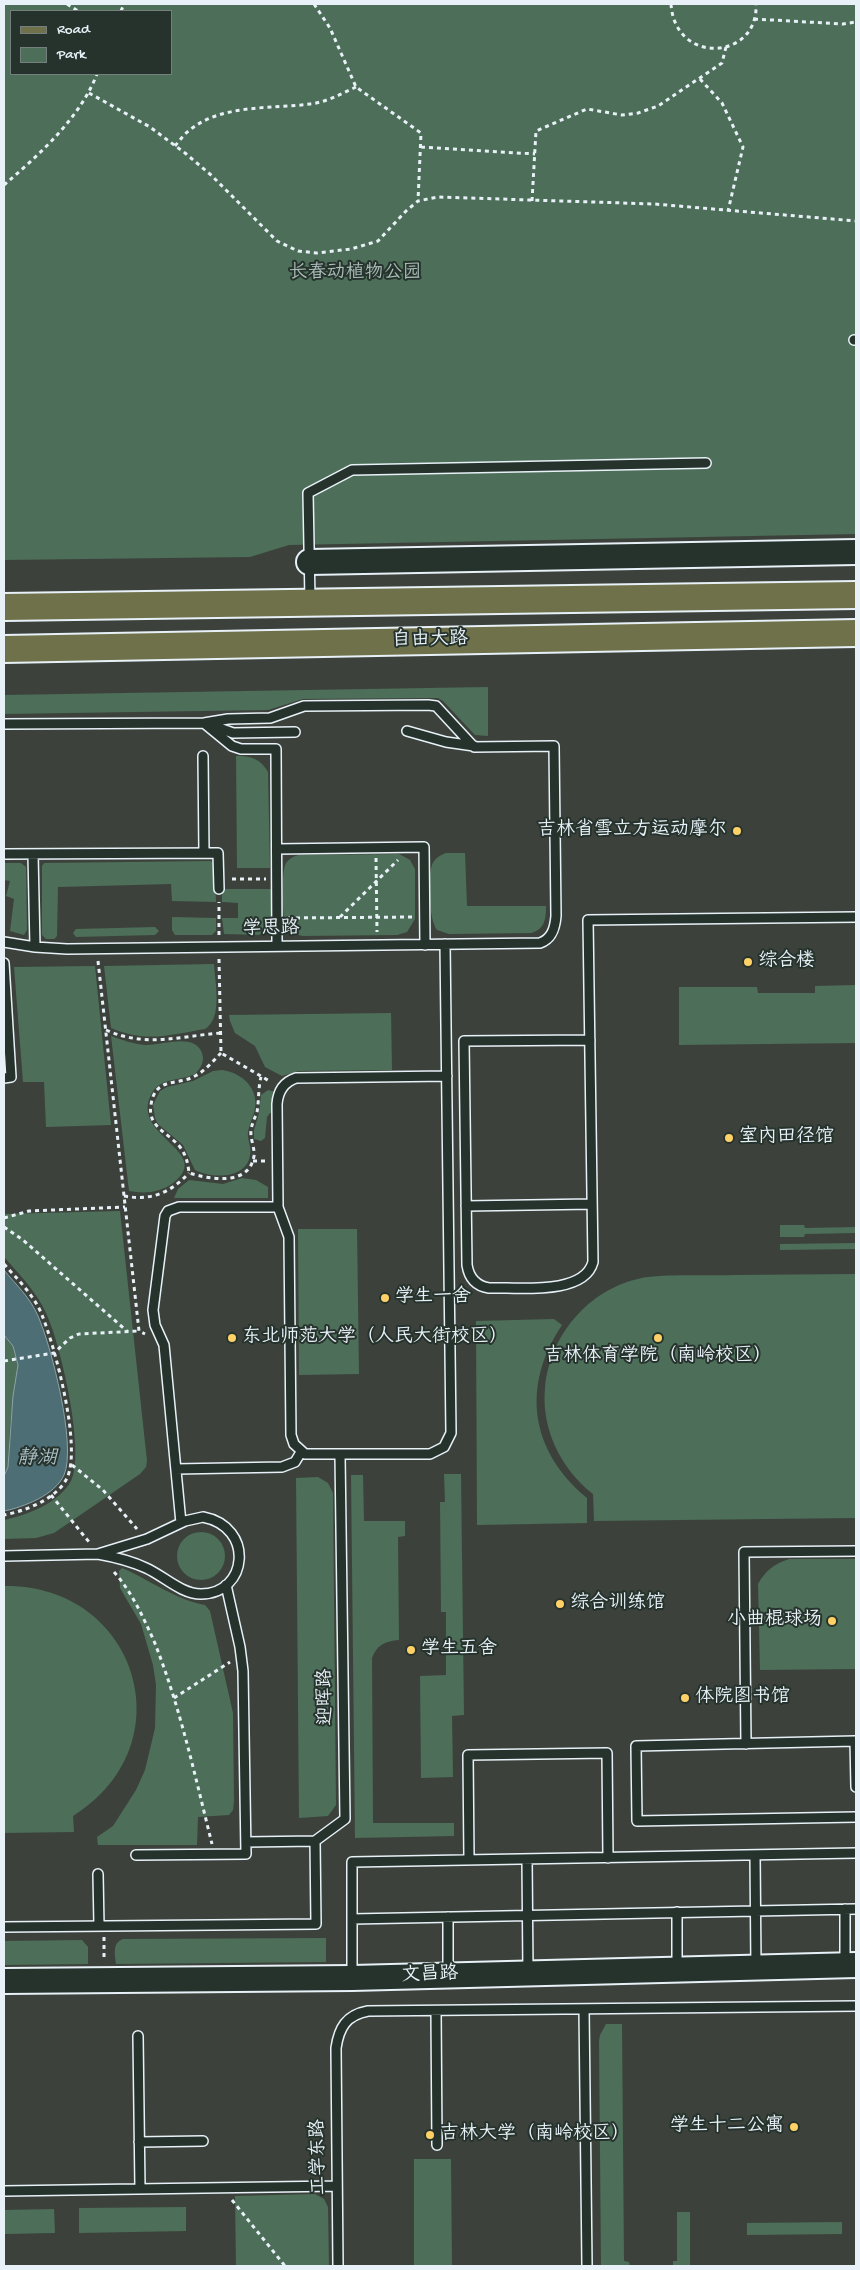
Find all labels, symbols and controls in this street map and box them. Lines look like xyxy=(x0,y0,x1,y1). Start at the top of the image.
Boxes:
legend xyxy=(10,10,172,75)
text: Road xyxy=(57,21,90,39)
text: Park xyxy=(57,46,86,64)
park label: 长春动植物公园 xyxy=(289,263,421,285)
street label: 自由大路 xyxy=(392,629,468,653)
place label: 吉林省雪立方运动摩尔 xyxy=(537,820,727,842)
marker: 吉林省雪立方运动摩尔 xyxy=(731,825,743,837)
street label: 学思路 xyxy=(242,918,300,942)
place label: 综合楼 xyxy=(758,951,815,973)
marker: 综合楼 xyxy=(742,956,754,968)
place label: 室内田径馆 xyxy=(739,1127,834,1149)
marker: 室内田径馆 xyxy=(723,1132,735,1144)
place label: 学生一舍 xyxy=(395,1287,471,1309)
marker: 学生一舍 xyxy=(379,1292,391,1304)
place label: 东北师范大学（人民大街校区） xyxy=(242,1327,508,1349)
marker: 东北师范大学（人民大街校区） xyxy=(226,1332,238,1344)
marker: 吉林体育学院（南岭校区） xyxy=(652,1332,664,1344)
place label: 吉林体育学院（南岭校区） xyxy=(544,1346,772,1368)
water label: 静湖 xyxy=(17,1448,57,1472)
place label: 综合训练馆 xyxy=(570,1593,665,1615)
marker: 综合训练馆 xyxy=(554,1598,566,1610)
place label: 小曲棍球场 xyxy=(727,1610,822,1632)
marker: 小曲棍球场 xyxy=(826,1615,838,1627)
place label: 学生五舍 xyxy=(421,1639,497,1661)
marker: 学生五舍 xyxy=(405,1644,417,1656)
street label: 迎晖路 xyxy=(315,1668,339,1726)
place label: 体院图书馆 xyxy=(695,1687,790,1709)
marker: 体院图书馆 xyxy=(679,1692,691,1704)
street label: 文昌路 xyxy=(401,1964,459,1988)
place label: 学生十二公寓 xyxy=(670,2116,784,2138)
street label: 工学东路 xyxy=(308,2119,332,2195)
marker: 学生十二公寓 xyxy=(788,2121,800,2133)
place label: 吉林大学（南岭校区） xyxy=(440,2124,630,2146)
marker: 吉林大学（南岭校区） xyxy=(424,2129,436,2141)

